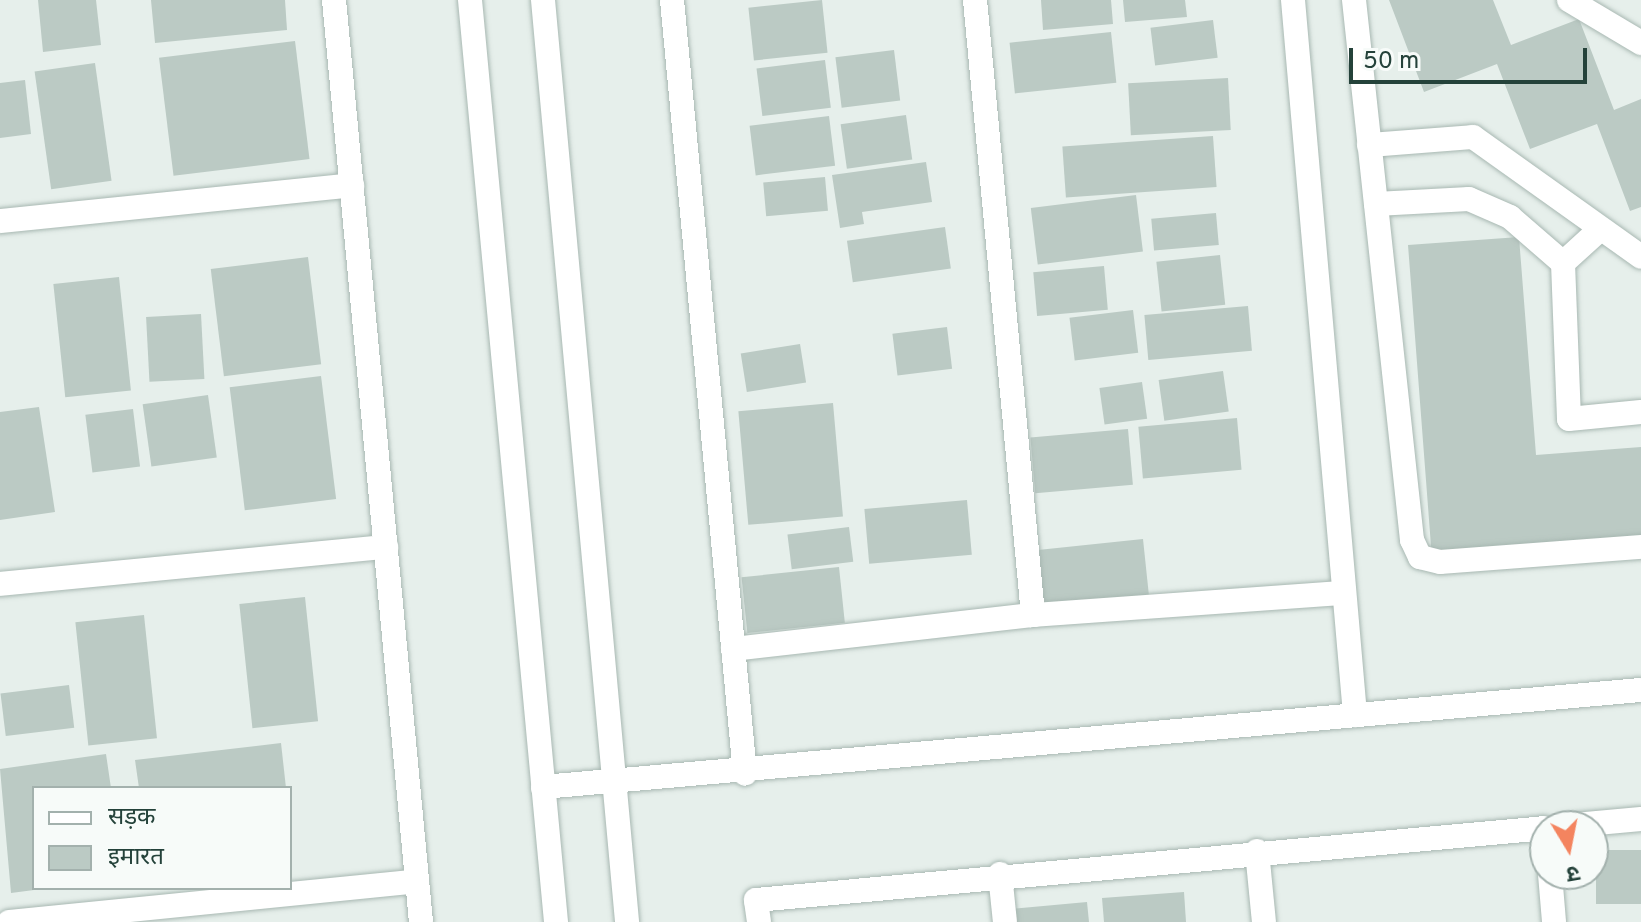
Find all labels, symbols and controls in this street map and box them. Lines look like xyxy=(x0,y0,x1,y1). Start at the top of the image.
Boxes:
scale bar xyxy=(1353,32,1591,82)
text: 50 m xyxy=(1363,47,1419,77)
legend xyxy=(32,786,292,890)
text: सड़क xyxy=(108,803,156,833)
north arrow xyxy=(1529,810,1609,890)
text: इमारत xyxy=(108,843,164,873)
text: उ xyxy=(1564,858,1582,887)

